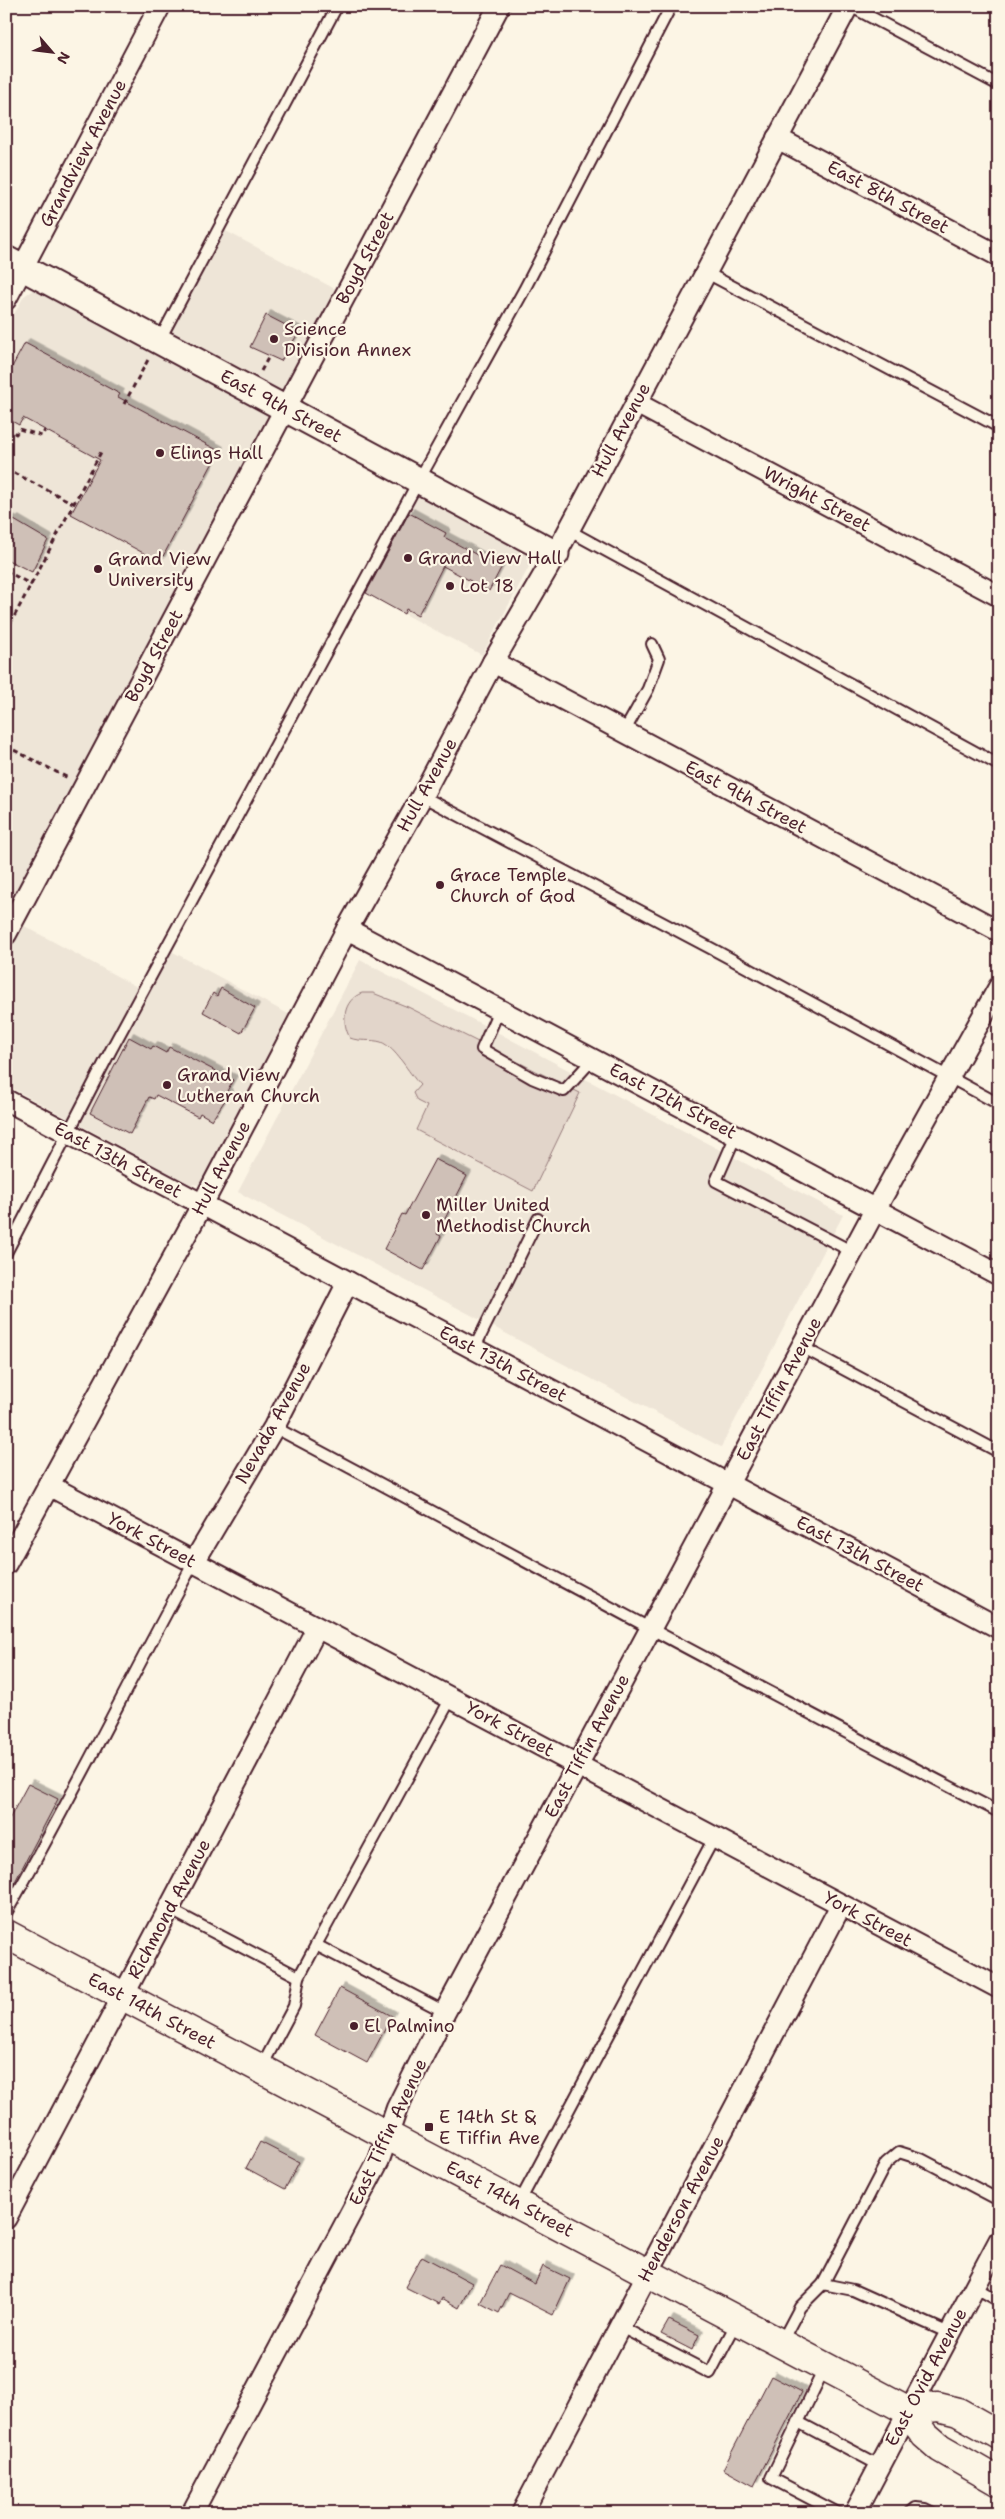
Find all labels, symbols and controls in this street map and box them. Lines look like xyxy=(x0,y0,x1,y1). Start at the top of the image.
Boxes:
north arrow xyxy=(28,28,78,78)
text: N xyxy=(53,49,74,67)
street label: Grandview Avenue xyxy=(34,75,132,231)
street label: East 8th Street xyxy=(823,155,953,239)
street label: Boyd Street xyxy=(330,207,400,309)
place label: Science Division Annex xyxy=(284,317,411,362)
marker: Science Division Annex xyxy=(268,333,280,345)
street label: East 9th Street xyxy=(216,364,346,448)
street label: Hull Avenue xyxy=(586,378,656,482)
place label: Elings Hall xyxy=(170,441,263,465)
marker: Elings Hall xyxy=(154,447,166,459)
street label: Wright Street xyxy=(759,461,875,537)
place label: Grand View Hall xyxy=(418,546,563,570)
place label: Grand View University xyxy=(108,547,212,592)
marker: Grand View Hall xyxy=(402,552,414,564)
marker: Grand View University xyxy=(92,563,104,575)
place label: Lot 18 xyxy=(460,574,514,598)
marker: Lot 18 xyxy=(444,580,456,592)
street label: Boyd Street xyxy=(119,605,189,707)
street label: Hull Avenue xyxy=(391,734,463,836)
street label: East 9th Street xyxy=(681,755,811,839)
place label: Grace Temple Church of God xyxy=(450,863,575,908)
marker: Grace Temple Church of God xyxy=(434,879,446,891)
street label: East 12th Street xyxy=(605,1057,741,1145)
place label: Grand View Lutheran Church xyxy=(177,1063,320,1108)
marker: Grand View Lutheran Church xyxy=(161,1079,173,1091)
street label: East 13th Street xyxy=(50,1116,186,1204)
street label: Hull Avenue xyxy=(186,1116,256,1220)
place label: Miller United Methodist Church xyxy=(436,1193,591,1238)
marker: Miller United Methodist Church xyxy=(420,1209,432,1221)
street label: East Tiffin Avenue xyxy=(731,1313,827,1465)
street label: East 13th Street xyxy=(435,1320,571,1408)
street label: Nevada Avenue xyxy=(230,1358,316,1488)
street label: York Street xyxy=(104,1507,201,1573)
street label: East 13th Street xyxy=(792,1510,928,1598)
street label: East Tiffin Avenue xyxy=(539,1670,635,1822)
street label: York Street xyxy=(462,1696,559,1762)
street label: Richmond Avenue xyxy=(122,1835,216,1983)
street label: York Street xyxy=(820,1886,917,1952)
street label: East 14th Street xyxy=(84,1967,220,2055)
place label: El Palmino xyxy=(364,2014,455,2038)
marker: El Palmino xyxy=(348,2020,360,2032)
street label: East Tiffin Avenue xyxy=(343,2055,433,2209)
place label: E 14th St & E Tiffin Ave xyxy=(439,2105,540,2150)
marker: E 14th St & E Tiffin Ave xyxy=(423,2121,435,2133)
street label: Henderson Avenue xyxy=(632,2131,730,2287)
street label: East 14th Street xyxy=(442,2155,578,2243)
street label: East Ovid Avenue xyxy=(879,2304,973,2450)

